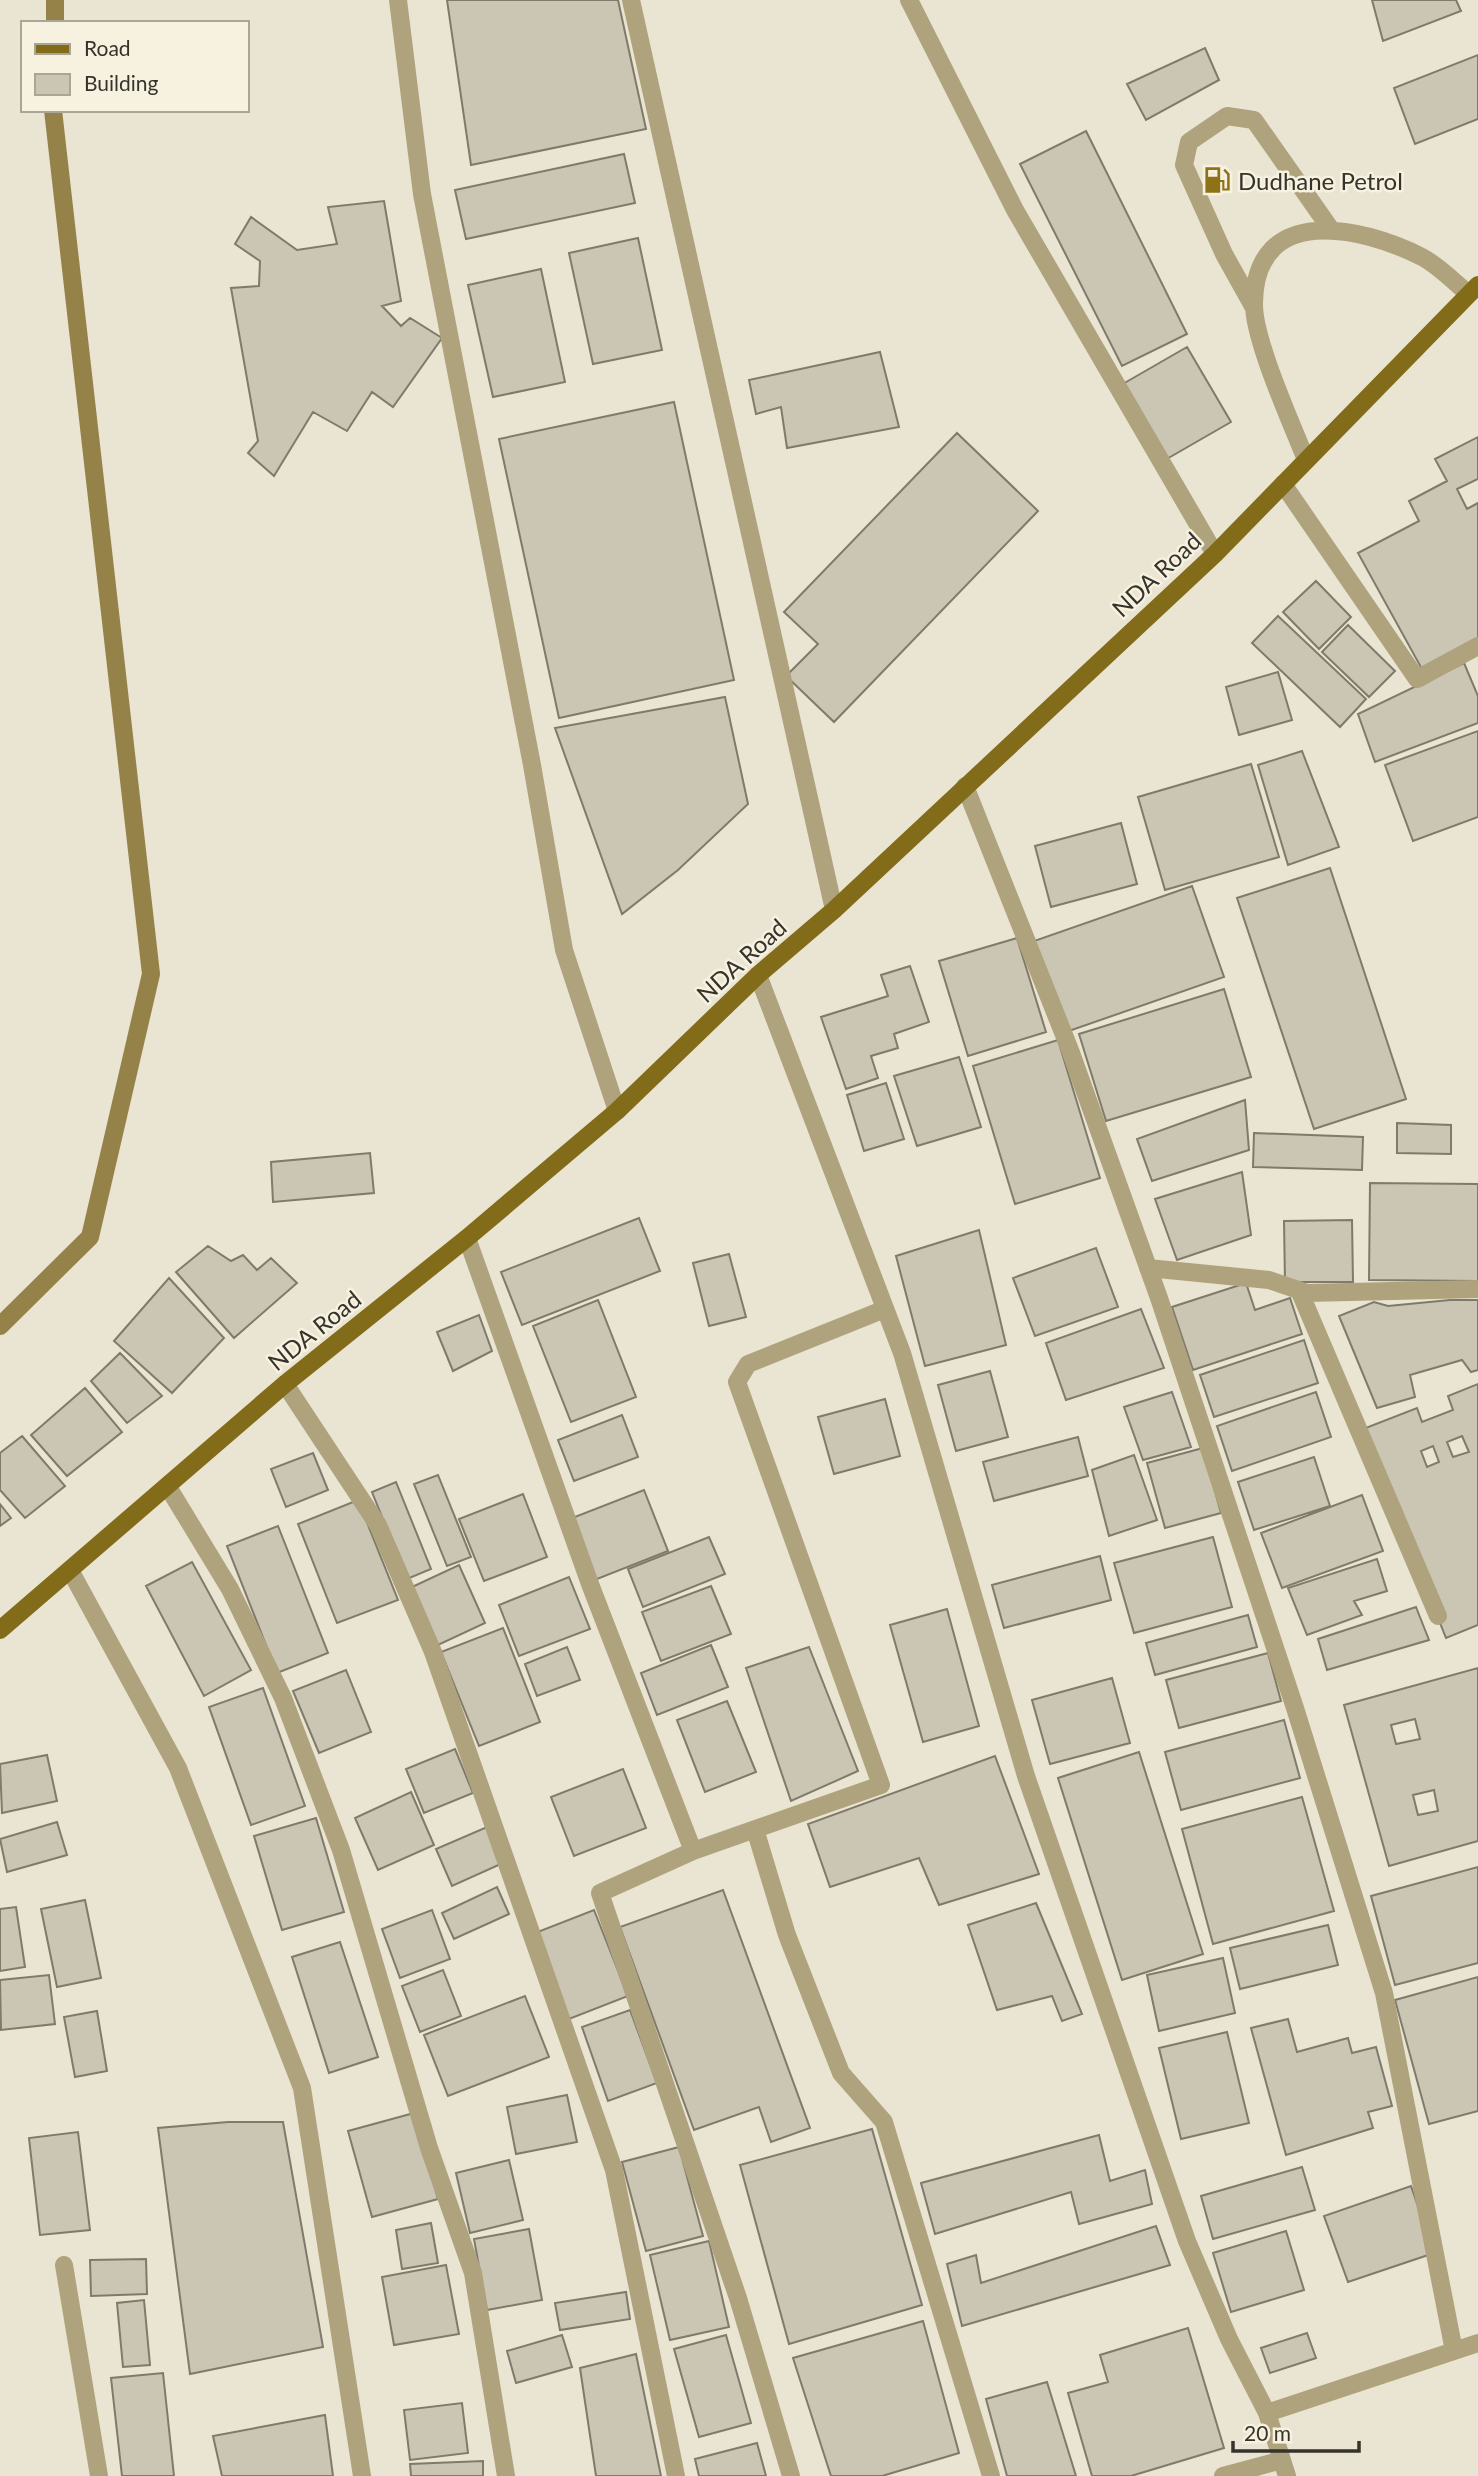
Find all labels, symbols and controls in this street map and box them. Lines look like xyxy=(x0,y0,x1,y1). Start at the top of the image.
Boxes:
legend xyxy=(21,21,248,112)
text: Road xyxy=(84,35,131,60)
text: Building xyxy=(84,70,159,95)
fuel station icon: Dudhane Petrol xyxy=(1202,165,1232,195)
place label: Dudhane Petrol xyxy=(1238,166,1403,195)
street label: NDA Road xyxy=(1106,526,1206,622)
street label: NDA Road xyxy=(690,912,792,1008)
street label: NDA Road xyxy=(262,1284,366,1376)
scale bar xyxy=(1233,2410,1359,2454)
text: 20 m xyxy=(1244,2420,1291,2445)

